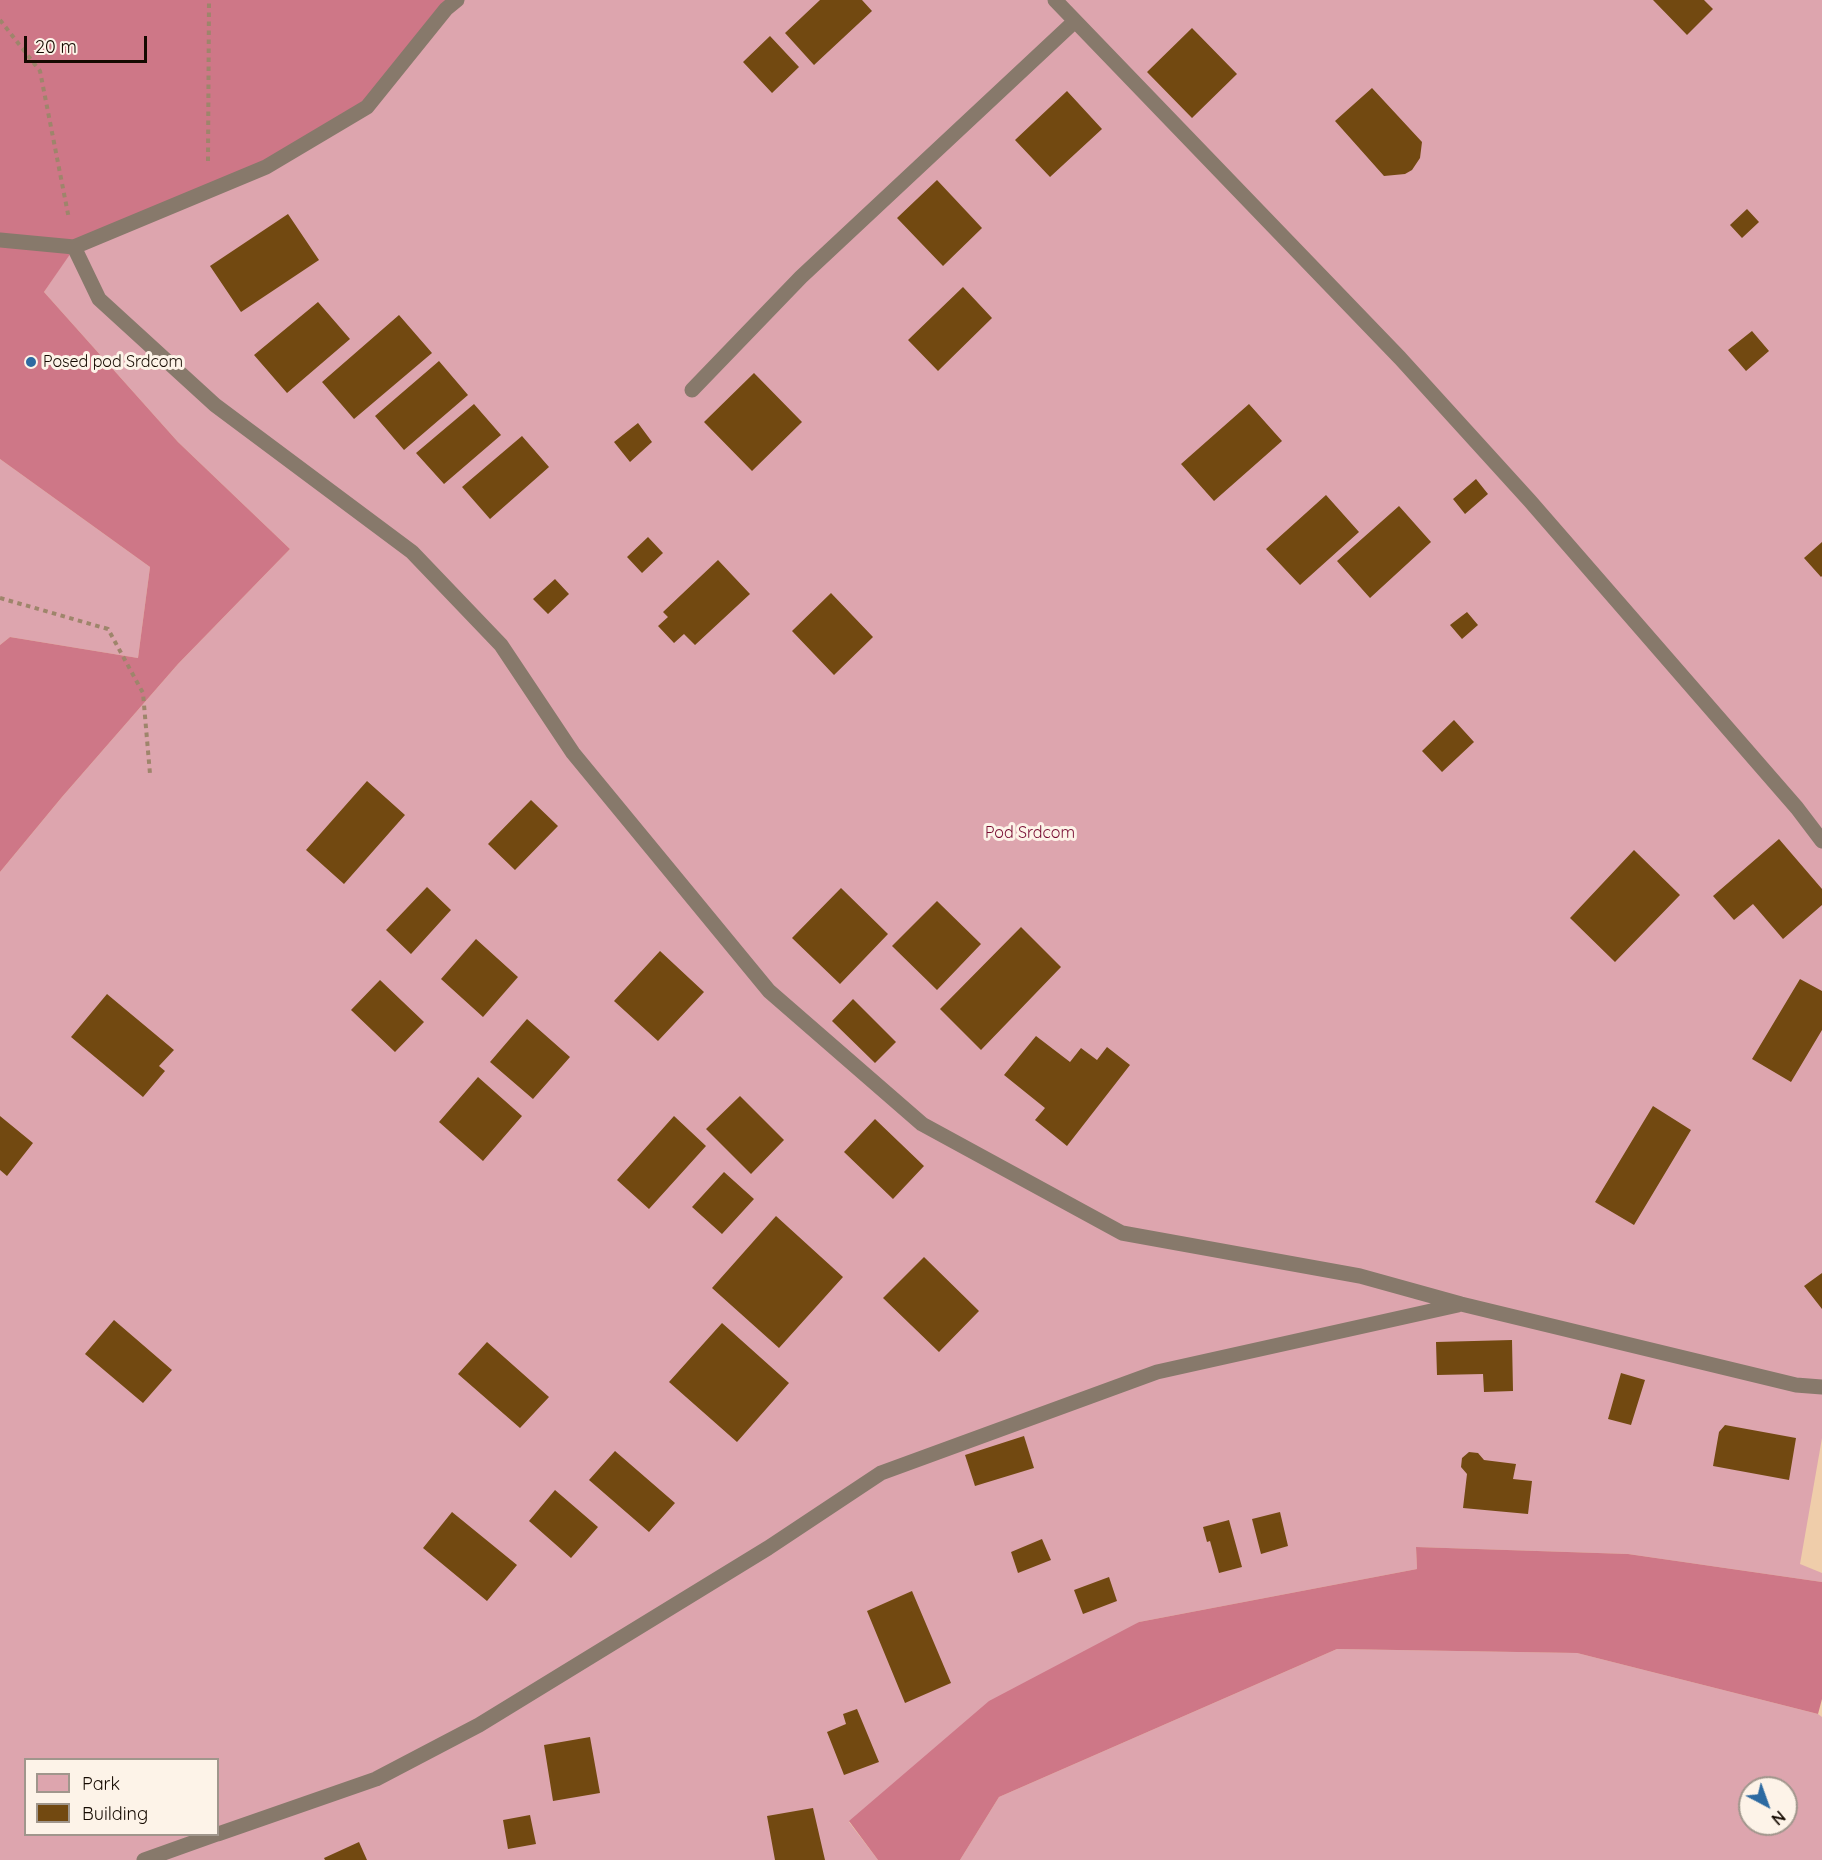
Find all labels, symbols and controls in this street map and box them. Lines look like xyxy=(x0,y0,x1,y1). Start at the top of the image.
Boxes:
scale bar xyxy=(27,24,150,62)
text: 20 m xyxy=(35,35,77,58)
place label: Posed pod Srdcom xyxy=(43,352,183,372)
marker: Posed pod Srdcom xyxy=(24,355,38,369)
park label: Pod Srdcom xyxy=(985,823,1075,843)
legend xyxy=(24,1758,219,1836)
text: Park xyxy=(82,1772,120,1795)
north arrow xyxy=(1738,1776,1798,1836)
text: Building xyxy=(82,1802,148,1825)
text: N xyxy=(1768,1807,1790,1829)

